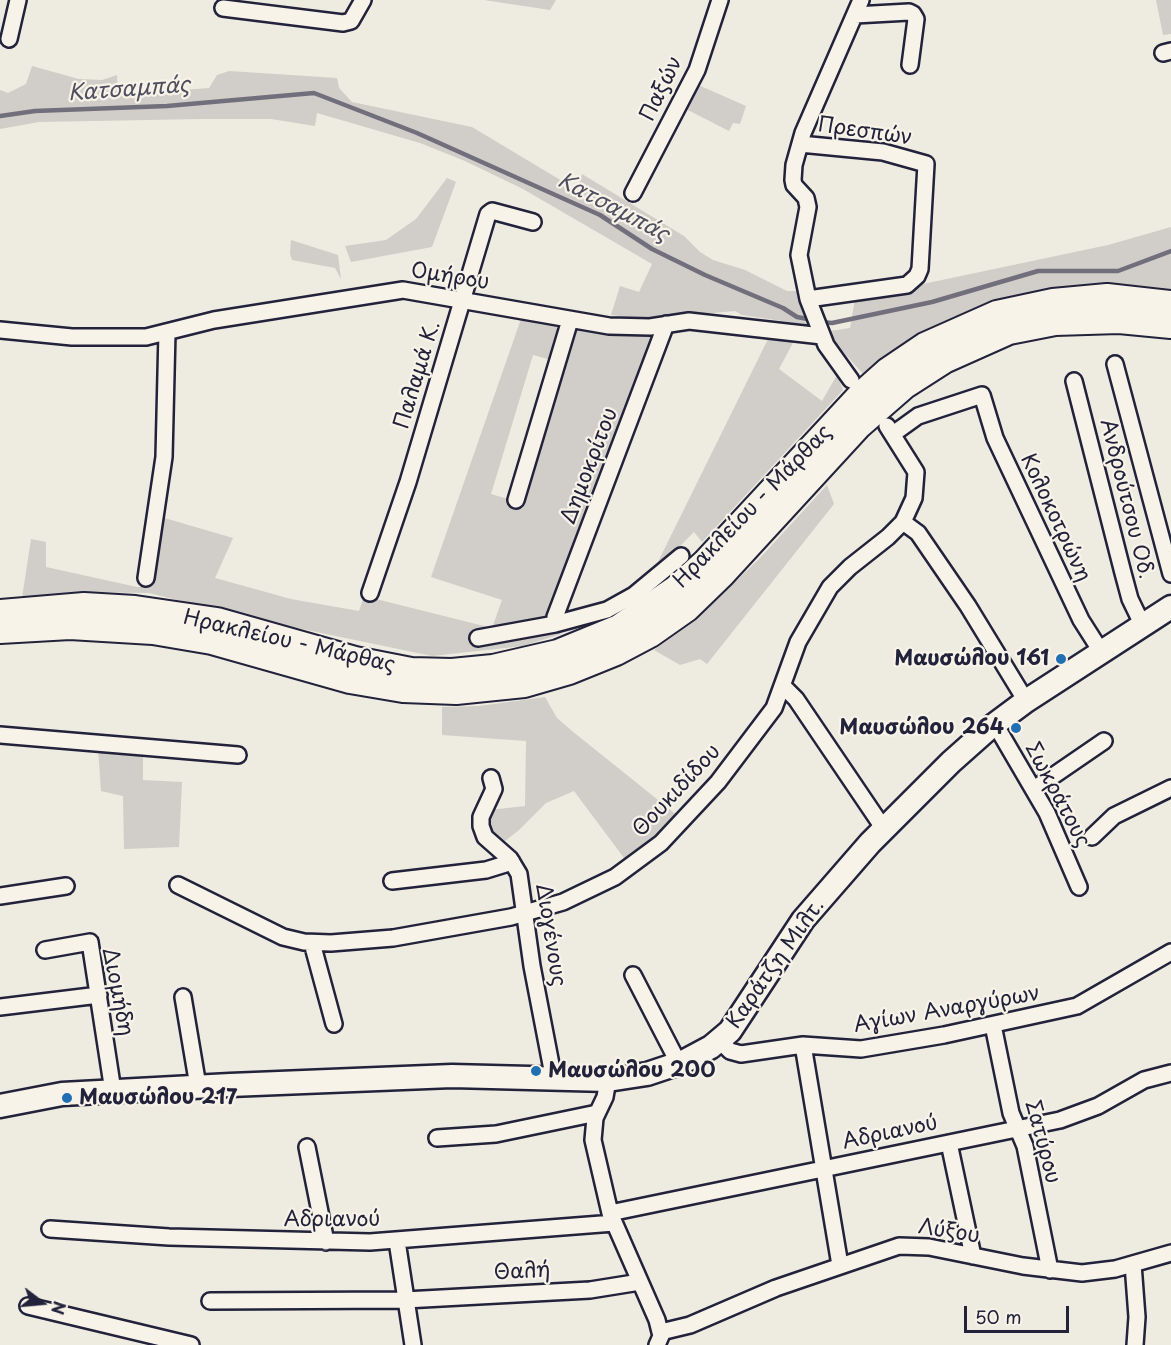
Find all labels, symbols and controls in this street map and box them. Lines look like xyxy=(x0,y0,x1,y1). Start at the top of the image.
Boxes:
street label: Παξών xyxy=(636,52,688,126)
water label: Κατσαμπάς xyxy=(67,73,191,107)
street label: Πρεσπών xyxy=(816,113,914,151)
water label: Κατσαμπάς xyxy=(553,168,673,248)
street label: Ομήρου xyxy=(409,258,491,296)
street label: Παλαμά Κ. xyxy=(390,318,446,432)
street label: Δημοκρίτου xyxy=(556,404,624,528)
street label: Ανδρούτσου Οδ. xyxy=(1094,416,1158,582)
street label: Ηρακλείου - Μάρθας xyxy=(669,420,837,594)
street label: Κολοκοτρώνη xyxy=(1014,450,1096,586)
street label: Ηρακλείου - Μάρθας xyxy=(181,605,397,679)
place label: Μαυσώλου 161 xyxy=(894,646,1049,672)
marker: Μαυσώλου 161 xyxy=(1054,652,1068,666)
place label: Μαυσώλου 264 xyxy=(839,715,1004,741)
marker: Μαυσώλου 264 xyxy=(1009,721,1023,735)
street label: Σωκράτους xyxy=(1019,738,1095,852)
street label: Θουκιδίδου xyxy=(628,739,726,843)
street label: Διογένους xyxy=(529,882,571,988)
street label: Καράτζη Μιλτ. xyxy=(722,894,830,1034)
street label: Διομήδη xyxy=(96,946,138,1038)
street label: Αγίων Αναργύρων xyxy=(852,981,1042,1039)
place label: Μαυσώλου 200 xyxy=(548,1058,715,1084)
marker: Μαυσώλου 200 xyxy=(529,1064,543,1078)
place label: Μαυσώλου 217 xyxy=(79,1085,237,1111)
marker: Μαυσώλου 217 xyxy=(60,1091,74,1105)
street label: Σατύρου xyxy=(1019,1098,1065,1186)
street label: Αδριανού xyxy=(840,1111,940,1155)
street label: Αδριανού xyxy=(284,1207,380,1233)
street label: Λύξου xyxy=(916,1215,982,1249)
street label: Θαλή xyxy=(493,1258,551,1286)
north arrow xyxy=(12,1273,72,1333)
scale bar xyxy=(967,1294,1072,1332)
text: N xyxy=(46,1299,73,1317)
text: 50 m xyxy=(975,1303,1022,1330)

